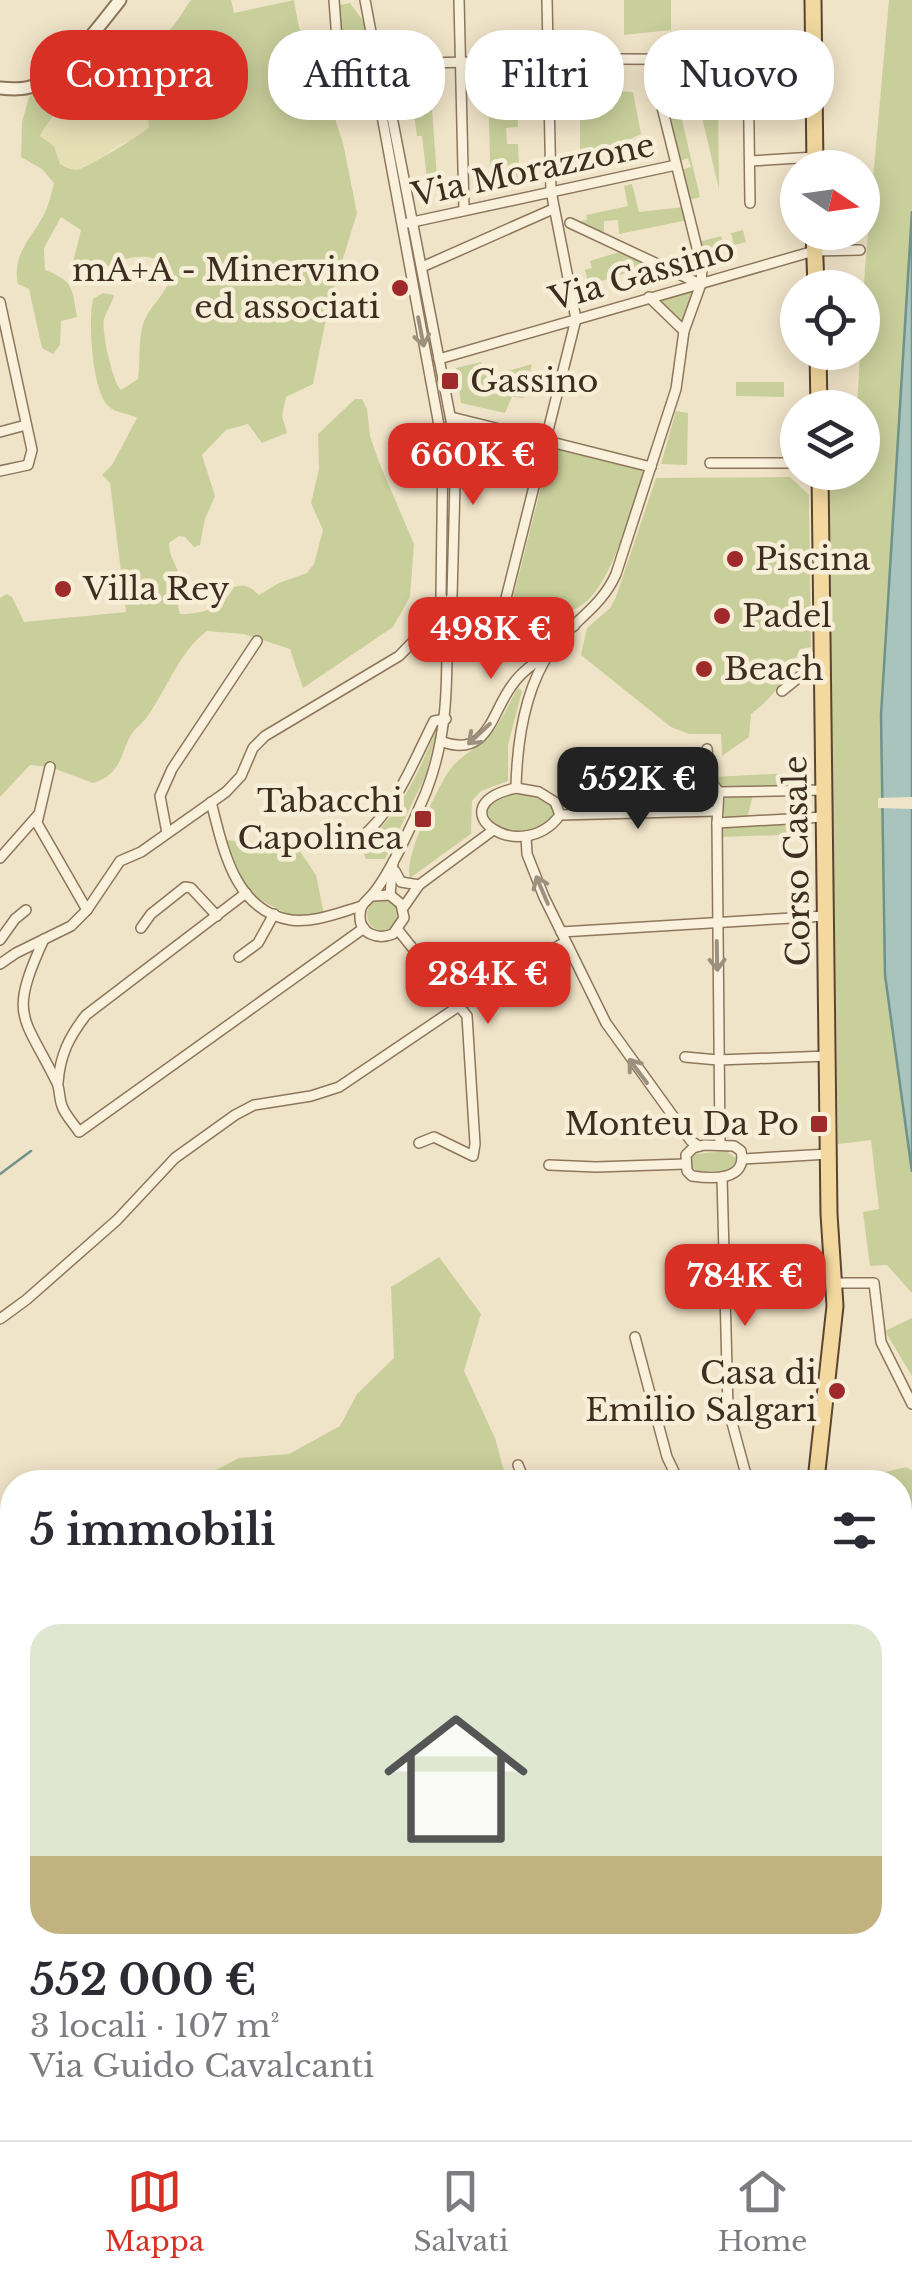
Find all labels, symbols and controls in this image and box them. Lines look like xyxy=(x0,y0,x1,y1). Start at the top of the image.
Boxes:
chip: Compra xyxy=(30,30,248,120)
chip: Affitta xyxy=(268,30,445,120)
chip: Filtri xyxy=(465,30,624,120)
chip: Nuovo xyxy=(644,30,834,120)
street label: Via Morazzone xyxy=(407,125,658,215)
north arrow xyxy=(780,150,880,250)
map controls xyxy=(780,150,880,490)
street label: Via Gassino xyxy=(544,228,739,320)
place label: mA+A - Minervino ed associati xyxy=(72,250,380,327)
button: locate xyxy=(780,270,880,370)
marker: mA+A - Minervino ed associati xyxy=(389,277,411,299)
one-way arrow xyxy=(412,315,431,348)
place label: Gassino xyxy=(470,361,599,401)
marker: Gassino xyxy=(439,370,461,392)
button: layers xyxy=(780,390,880,490)
pin: 660K € xyxy=(392,423,554,508)
text: 660K € xyxy=(410,435,536,475)
place label: Piscina xyxy=(755,539,871,579)
marker: Piscina xyxy=(724,548,746,570)
place label: Villa Rey xyxy=(82,569,230,609)
marker: Villa Rey xyxy=(52,578,74,600)
place label: Padel xyxy=(742,596,832,636)
pin: 498K € xyxy=(410,597,572,682)
marker: Padel xyxy=(711,605,733,627)
text: 498K € xyxy=(430,609,552,649)
place label: Beach xyxy=(724,649,824,689)
marker: Beach xyxy=(693,658,715,680)
one-way arrow xyxy=(466,722,492,746)
pin: 552K € xyxy=(557,747,719,832)
street label: Corso Casale xyxy=(775,755,819,967)
text: 552K € xyxy=(579,759,697,799)
place label: Tabacchi Capolinea xyxy=(238,781,403,858)
marker: Tabacchi Capolinea xyxy=(412,808,434,830)
one-way arrow xyxy=(532,875,550,906)
one-way arrow xyxy=(708,938,726,971)
pin: 284K € xyxy=(407,942,569,1027)
text: 284K € xyxy=(428,954,548,994)
one-way arrow xyxy=(628,1058,649,1085)
place label: Monteu Da Po xyxy=(564,1104,799,1144)
marker: Monteu Da Po xyxy=(808,1113,830,1135)
pin: 784K € xyxy=(664,1244,826,1329)
text: 784K € xyxy=(687,1256,803,1296)
place label: Casa di Emilio Salgari xyxy=(585,1353,817,1430)
marker: Casa di Emilio Salgari xyxy=(826,1380,848,1402)
icon: filters xyxy=(827,1503,882,1558)
text: 5 immobili xyxy=(30,1504,276,1556)
icon: home xyxy=(366,1689,546,1869)
text: 552 000 € xyxy=(30,1954,257,2006)
text: 3 locali · 107 m² xyxy=(30,2006,280,2046)
text: Via Guido Cavalcanti xyxy=(30,2046,374,2086)
tab: Mappa xyxy=(105,2164,204,2259)
tab: Salvati xyxy=(414,2164,508,2259)
tab: Home xyxy=(718,2164,807,2259)

